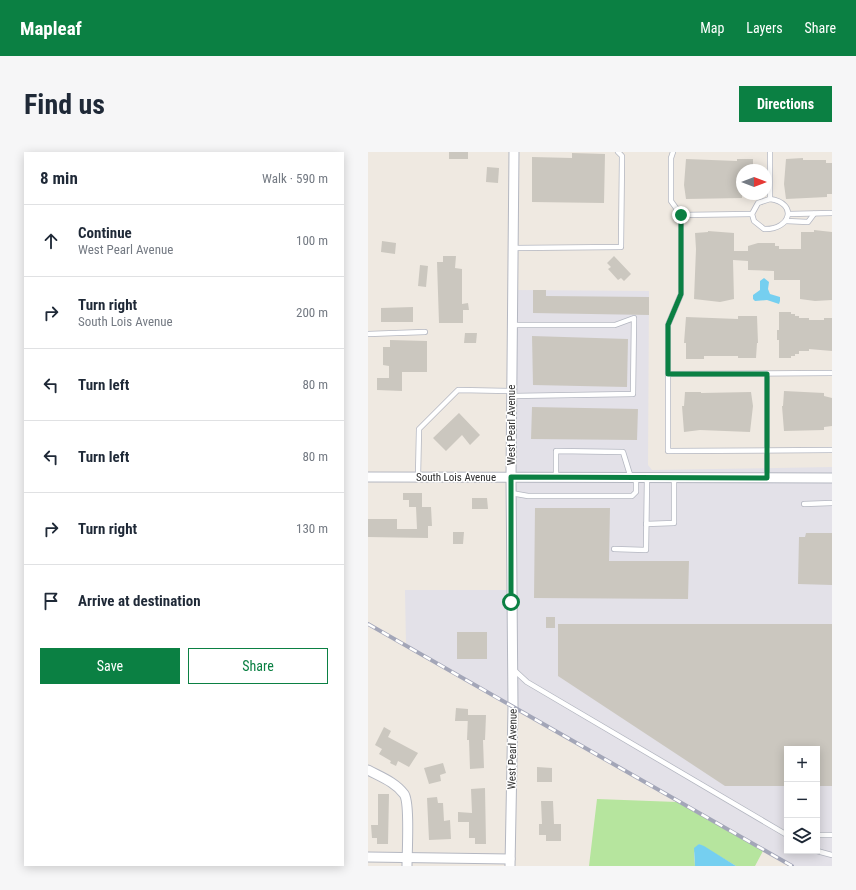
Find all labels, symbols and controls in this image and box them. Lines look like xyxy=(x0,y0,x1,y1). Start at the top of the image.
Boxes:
text: Mapleaf xyxy=(20,17,82,40)
text: Map xyxy=(700,20,724,36)
text: Layers xyxy=(746,20,783,36)
text: Share xyxy=(805,20,836,36)
button: Directions xyxy=(739,86,832,122)
text: Find us xyxy=(24,88,105,121)
north arrow xyxy=(736,164,772,200)
text: 8 min xyxy=(40,168,78,188)
text: Walk · 590 m xyxy=(262,171,328,186)
route end xyxy=(672,206,690,224)
text: Continue xyxy=(78,224,132,242)
icon: ahead xyxy=(40,230,62,252)
text: 100 m xyxy=(296,233,328,248)
text: West Pearl Avenue xyxy=(78,242,173,257)
text: Turn right xyxy=(78,296,137,314)
icon: right xyxy=(40,302,62,324)
text: 200 m xyxy=(296,305,328,320)
text: South Lois Avenue xyxy=(78,314,173,329)
icon: left xyxy=(40,374,62,396)
text: Turn left xyxy=(78,376,129,394)
text: 80 m xyxy=(302,377,328,392)
street label: West Pearl Avenue xyxy=(505,385,518,465)
icon: left xyxy=(40,446,62,468)
text: Turn left xyxy=(78,448,129,466)
text: 80 m xyxy=(302,449,328,464)
street label: South Lois Avenue xyxy=(416,471,496,484)
icon: right xyxy=(40,518,62,540)
text: Turn right xyxy=(78,520,137,538)
text: 130 m xyxy=(296,521,328,536)
icon: arrive xyxy=(40,590,62,612)
text: Arrive at destination xyxy=(78,592,201,610)
route start xyxy=(502,593,520,611)
button: Save xyxy=(40,648,180,684)
button: Share xyxy=(188,648,328,684)
street label: West Pearl Avenue xyxy=(505,709,520,789)
map controls xyxy=(784,746,820,854)
button: + xyxy=(784,746,820,782)
button: − xyxy=(784,782,820,818)
button: layers xyxy=(784,818,820,854)

